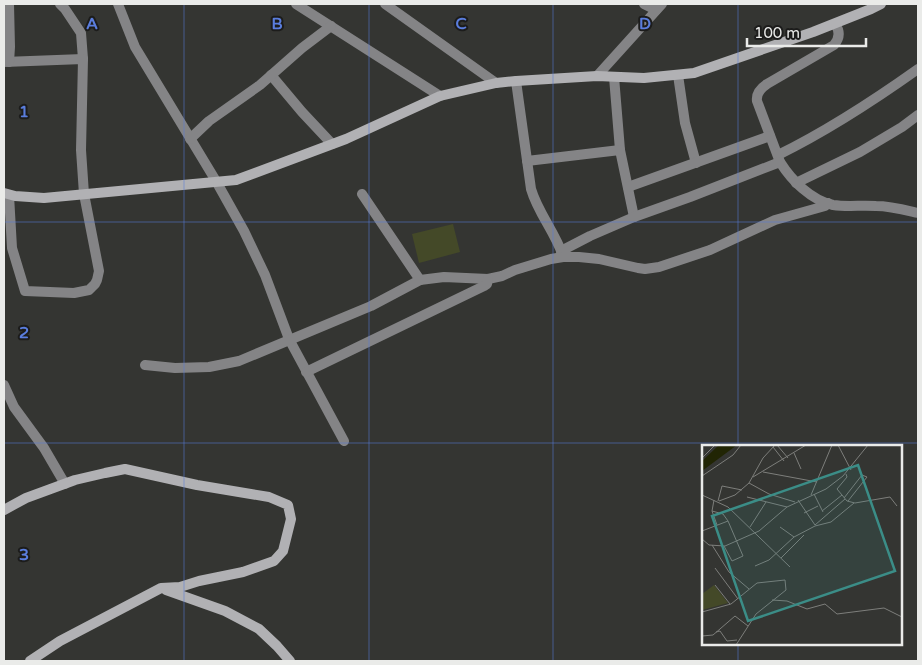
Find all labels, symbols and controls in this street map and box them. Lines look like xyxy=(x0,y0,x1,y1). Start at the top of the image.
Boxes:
text: A xyxy=(86,14,98,34)
text: B xyxy=(271,14,283,34)
text: C xyxy=(455,14,467,34)
text: D xyxy=(639,14,651,34)
scale bar xyxy=(747,15,866,47)
text: 100 m xyxy=(754,24,800,42)
text: 1 xyxy=(19,102,29,122)
text: 2 xyxy=(19,323,29,343)
inset map xyxy=(702,445,902,645)
text: 3 xyxy=(19,545,29,565)

